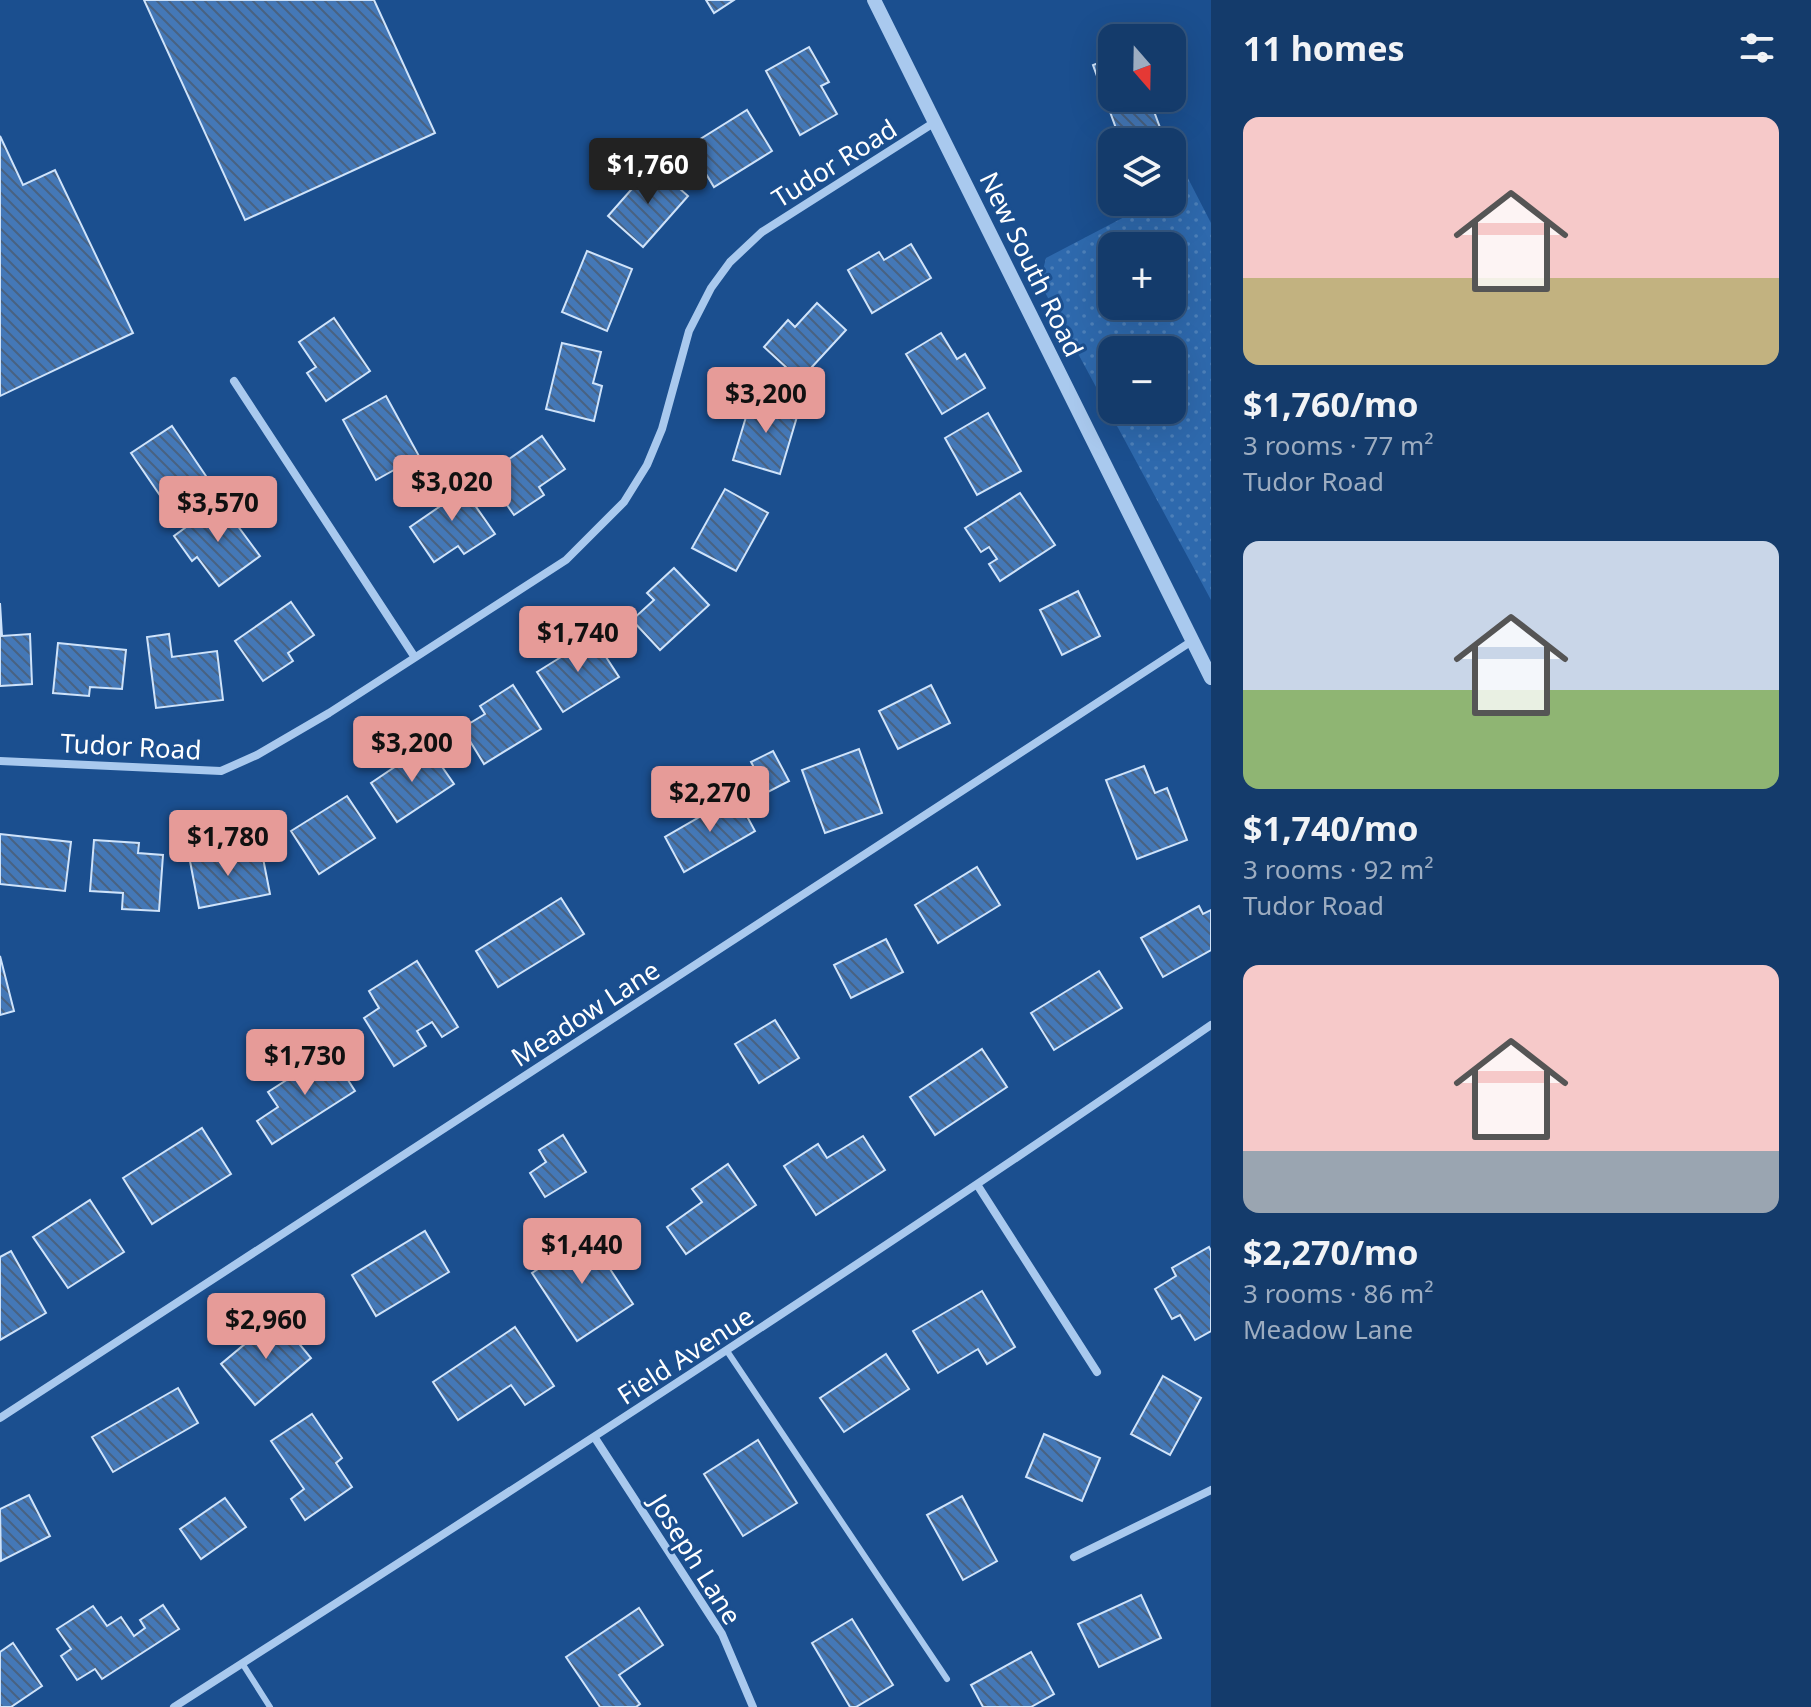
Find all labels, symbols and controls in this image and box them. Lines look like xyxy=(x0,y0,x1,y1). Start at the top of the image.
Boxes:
north arrow xyxy=(1098,24,1186,112)
map controls xyxy=(1098,24,1186,424)
text: 11 homes xyxy=(1243,25,1405,71)
icon: filters xyxy=(1735,26,1779,70)
street label: Tudor Road xyxy=(765,110,903,216)
button: layers xyxy=(1098,128,1186,216)
pin: $1,760 xyxy=(583,138,713,206)
text: $1,760 xyxy=(607,146,689,182)
street label: New South Road xyxy=(972,165,1092,363)
icon: home xyxy=(1439,169,1583,313)
button: + xyxy=(1098,232,1186,320)
button: − xyxy=(1098,336,1186,424)
pin: $3,200 xyxy=(701,367,831,435)
text: $3,200 xyxy=(725,375,807,411)
text: $1,760/mo xyxy=(1243,381,1418,427)
text: 3 rooms · 77 m² xyxy=(1243,427,1433,463)
pin: $3,020 xyxy=(387,455,517,523)
text: $3,020 xyxy=(411,463,493,499)
text: Tudor Road xyxy=(1243,463,1384,499)
pin: $3,570 xyxy=(153,476,283,544)
text: $3,570 xyxy=(177,484,259,520)
icon: home xyxy=(1439,593,1583,737)
pin: $1,740 xyxy=(513,606,643,674)
text: $1,740 xyxy=(537,614,619,650)
pin: $3,200 xyxy=(347,716,477,784)
street label: Tudor Road xyxy=(60,724,202,768)
text: $3,200 xyxy=(371,724,453,760)
pin: $2,270 xyxy=(645,766,775,834)
text: $2,270 xyxy=(669,774,751,810)
text: $1,740/mo xyxy=(1243,805,1418,851)
pin: $1,780 xyxy=(163,810,293,878)
text: $1,780 xyxy=(187,818,269,854)
text: 3 rooms · 92 m² xyxy=(1243,851,1433,887)
text: Tudor Road xyxy=(1243,887,1384,923)
street label: Meadow Lane xyxy=(504,952,666,1074)
icon: home xyxy=(1439,1017,1583,1161)
pin: $1,730 xyxy=(240,1029,370,1097)
text: $1,730 xyxy=(264,1037,346,1073)
pin: $1,440 xyxy=(517,1218,647,1286)
text: $1,440 xyxy=(541,1226,623,1262)
text: $2,270/mo xyxy=(1243,1229,1418,1275)
text: 3 rooms · 86 m² xyxy=(1243,1275,1433,1311)
pin: $2,960 xyxy=(201,1293,331,1361)
street label: Field Avenue xyxy=(610,1298,760,1412)
text: $2,960 xyxy=(225,1301,307,1337)
text: Meadow Lane xyxy=(1243,1311,1413,1347)
street label: Joseph Lane xyxy=(640,1484,750,1631)

